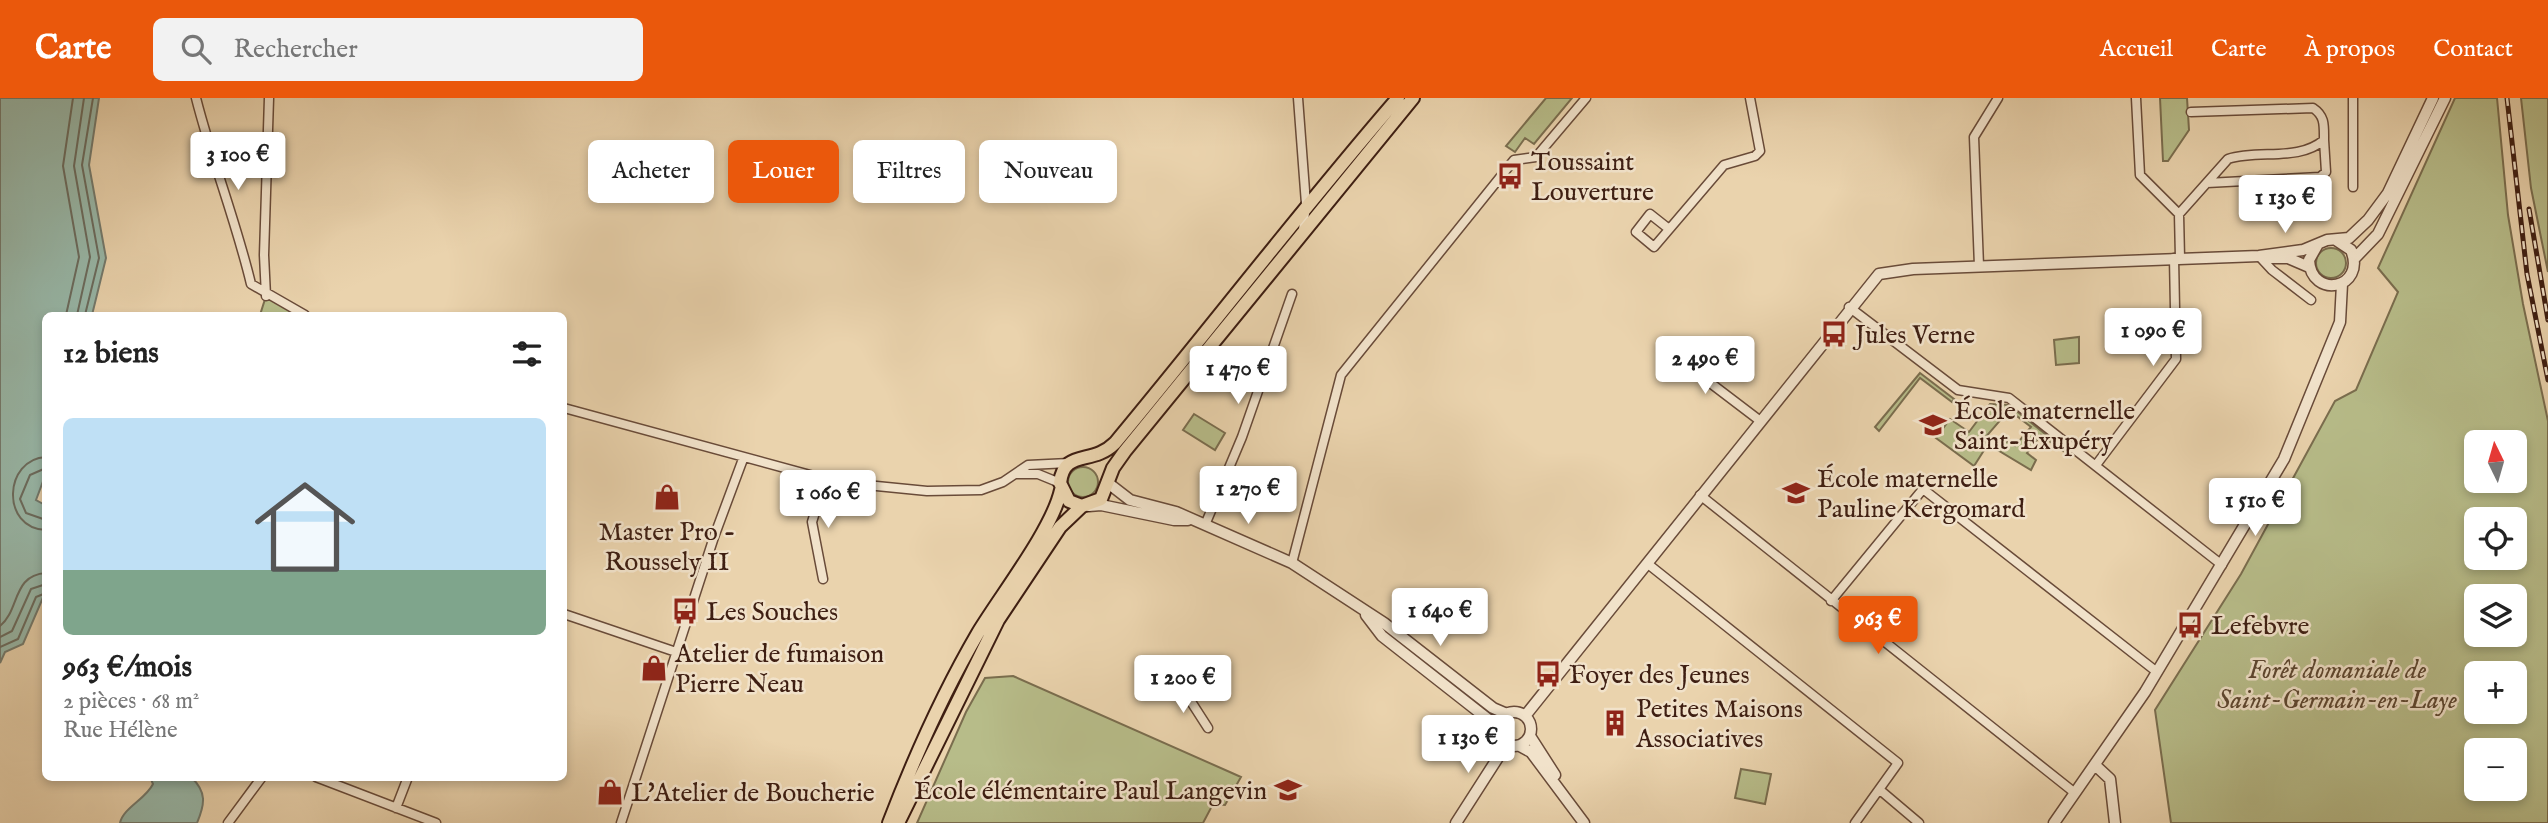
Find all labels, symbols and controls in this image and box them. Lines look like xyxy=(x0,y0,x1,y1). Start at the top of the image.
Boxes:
search box xyxy=(153,18,643,81)
text: Carte xyxy=(35,28,111,70)
icon: search xyxy=(177,30,215,68)
text: Rechercher xyxy=(233,33,358,66)
text: Accueil xyxy=(2100,34,2173,65)
text: Carte xyxy=(2211,34,2267,65)
text: À propos xyxy=(2305,34,2395,65)
text: Contact xyxy=(2433,34,2513,65)
pin: 3 100 € xyxy=(173,132,303,192)
text: 3 100 € xyxy=(206,140,270,169)
chip: Acheter xyxy=(588,140,714,203)
chip: Louer xyxy=(728,140,839,203)
chip: Filtres xyxy=(853,140,965,203)
chip: Nouveau xyxy=(979,140,1117,203)
place label: Toussaint Louverture xyxy=(1531,146,1654,209)
bus stop icon: Toussaint Louverture xyxy=(1495,161,1525,191)
pin: 1 130 € xyxy=(2220,176,2350,235)
text: 1 130 € xyxy=(2255,183,2315,212)
pin: 1 090 € xyxy=(2088,308,2218,368)
text: 1 090 € xyxy=(2121,316,2185,345)
bus stop icon: Jules Verne xyxy=(1819,319,1849,349)
place label: Jules Verne xyxy=(1852,319,1975,352)
text: 12 biens xyxy=(63,335,159,373)
icon: filters xyxy=(508,335,546,373)
pin: 2 490 € xyxy=(1640,336,1770,396)
text: 2 490 € xyxy=(1672,344,1738,373)
pin: 1 470 € xyxy=(1173,346,1303,406)
text: 1 470 € xyxy=(1206,354,1270,383)
place label: École maternelle Saint-Exupéry xyxy=(1954,395,2135,458)
school or university icon: École maternelle Saint-Exupéry xyxy=(1918,410,1948,440)
north arrow xyxy=(2464,430,2527,494)
map controls xyxy=(2464,430,2527,801)
place label: École maternelle Pauline Kergomard xyxy=(1817,463,2025,526)
icon: home xyxy=(242,464,368,590)
pin: 1 270 € xyxy=(1183,466,1313,526)
pin: 1 060 € xyxy=(763,470,893,530)
text: 1 270 € xyxy=(1216,474,1280,503)
text: 1 060 € xyxy=(796,478,860,507)
school or university icon: École maternelle Pauline Kergomard xyxy=(1781,478,1811,508)
pin: 1 510 € xyxy=(2190,478,2320,538)
shop icon: Master Pro - Roussely II xyxy=(652,482,682,512)
text: 1 510 € xyxy=(2225,486,2285,515)
button: locate xyxy=(2464,507,2527,570)
place label: Master Pro - Roussely II xyxy=(598,516,736,579)
button: layers xyxy=(2464,584,2527,647)
pin: 1 640 € xyxy=(1375,588,1505,648)
bus stop icon: Les Souches xyxy=(670,596,700,626)
place label: Les Souches xyxy=(706,596,838,629)
text: 1 640 € xyxy=(1408,596,1472,625)
pin: 963 € xyxy=(1829,596,1927,656)
text: 963 € xyxy=(1855,604,1901,633)
bus stop icon: Lefebvre xyxy=(2175,610,2205,640)
place label: Lefebvre xyxy=(2211,610,2310,643)
place label: Atelier de fumaison Pierre Neau xyxy=(674,638,884,701)
text: 963 €/mois xyxy=(63,649,192,687)
shop icon: Atelier de fumaison Pierre Neau xyxy=(639,653,669,683)
park label: Forêt domaniale de Saint-Germain-en-Laye xyxy=(2217,654,2457,717)
pin: 1 200 € xyxy=(1118,656,1248,715)
bus stop icon: Foyer des Jeunes xyxy=(1533,659,1563,689)
place label: Foyer des Jeunes xyxy=(1569,659,1750,692)
button: + xyxy=(2464,661,2527,724)
text: 1 200 € xyxy=(1150,663,1216,692)
text: 2 pièces · 68 m² xyxy=(63,687,199,716)
place label: Petites Maisons Associatives xyxy=(1635,693,1803,756)
building icon: Petites Maisons Associatives xyxy=(1600,708,1630,738)
text: Rue Hélène xyxy=(63,716,177,745)
pin: 1 130 € xyxy=(1403,716,1533,775)
text: 1 130 € xyxy=(1438,723,1498,752)
button: − xyxy=(2464,738,2527,801)
place label: École élémentaire Paul Langevin xyxy=(914,775,1267,808)
school or university icon: École élémentaire Paul Langevin xyxy=(1273,775,1303,805)
shop icon: L'Atelier de Boucherie xyxy=(595,777,625,807)
place label: L'Atelier de Boucherie xyxy=(631,777,875,810)

